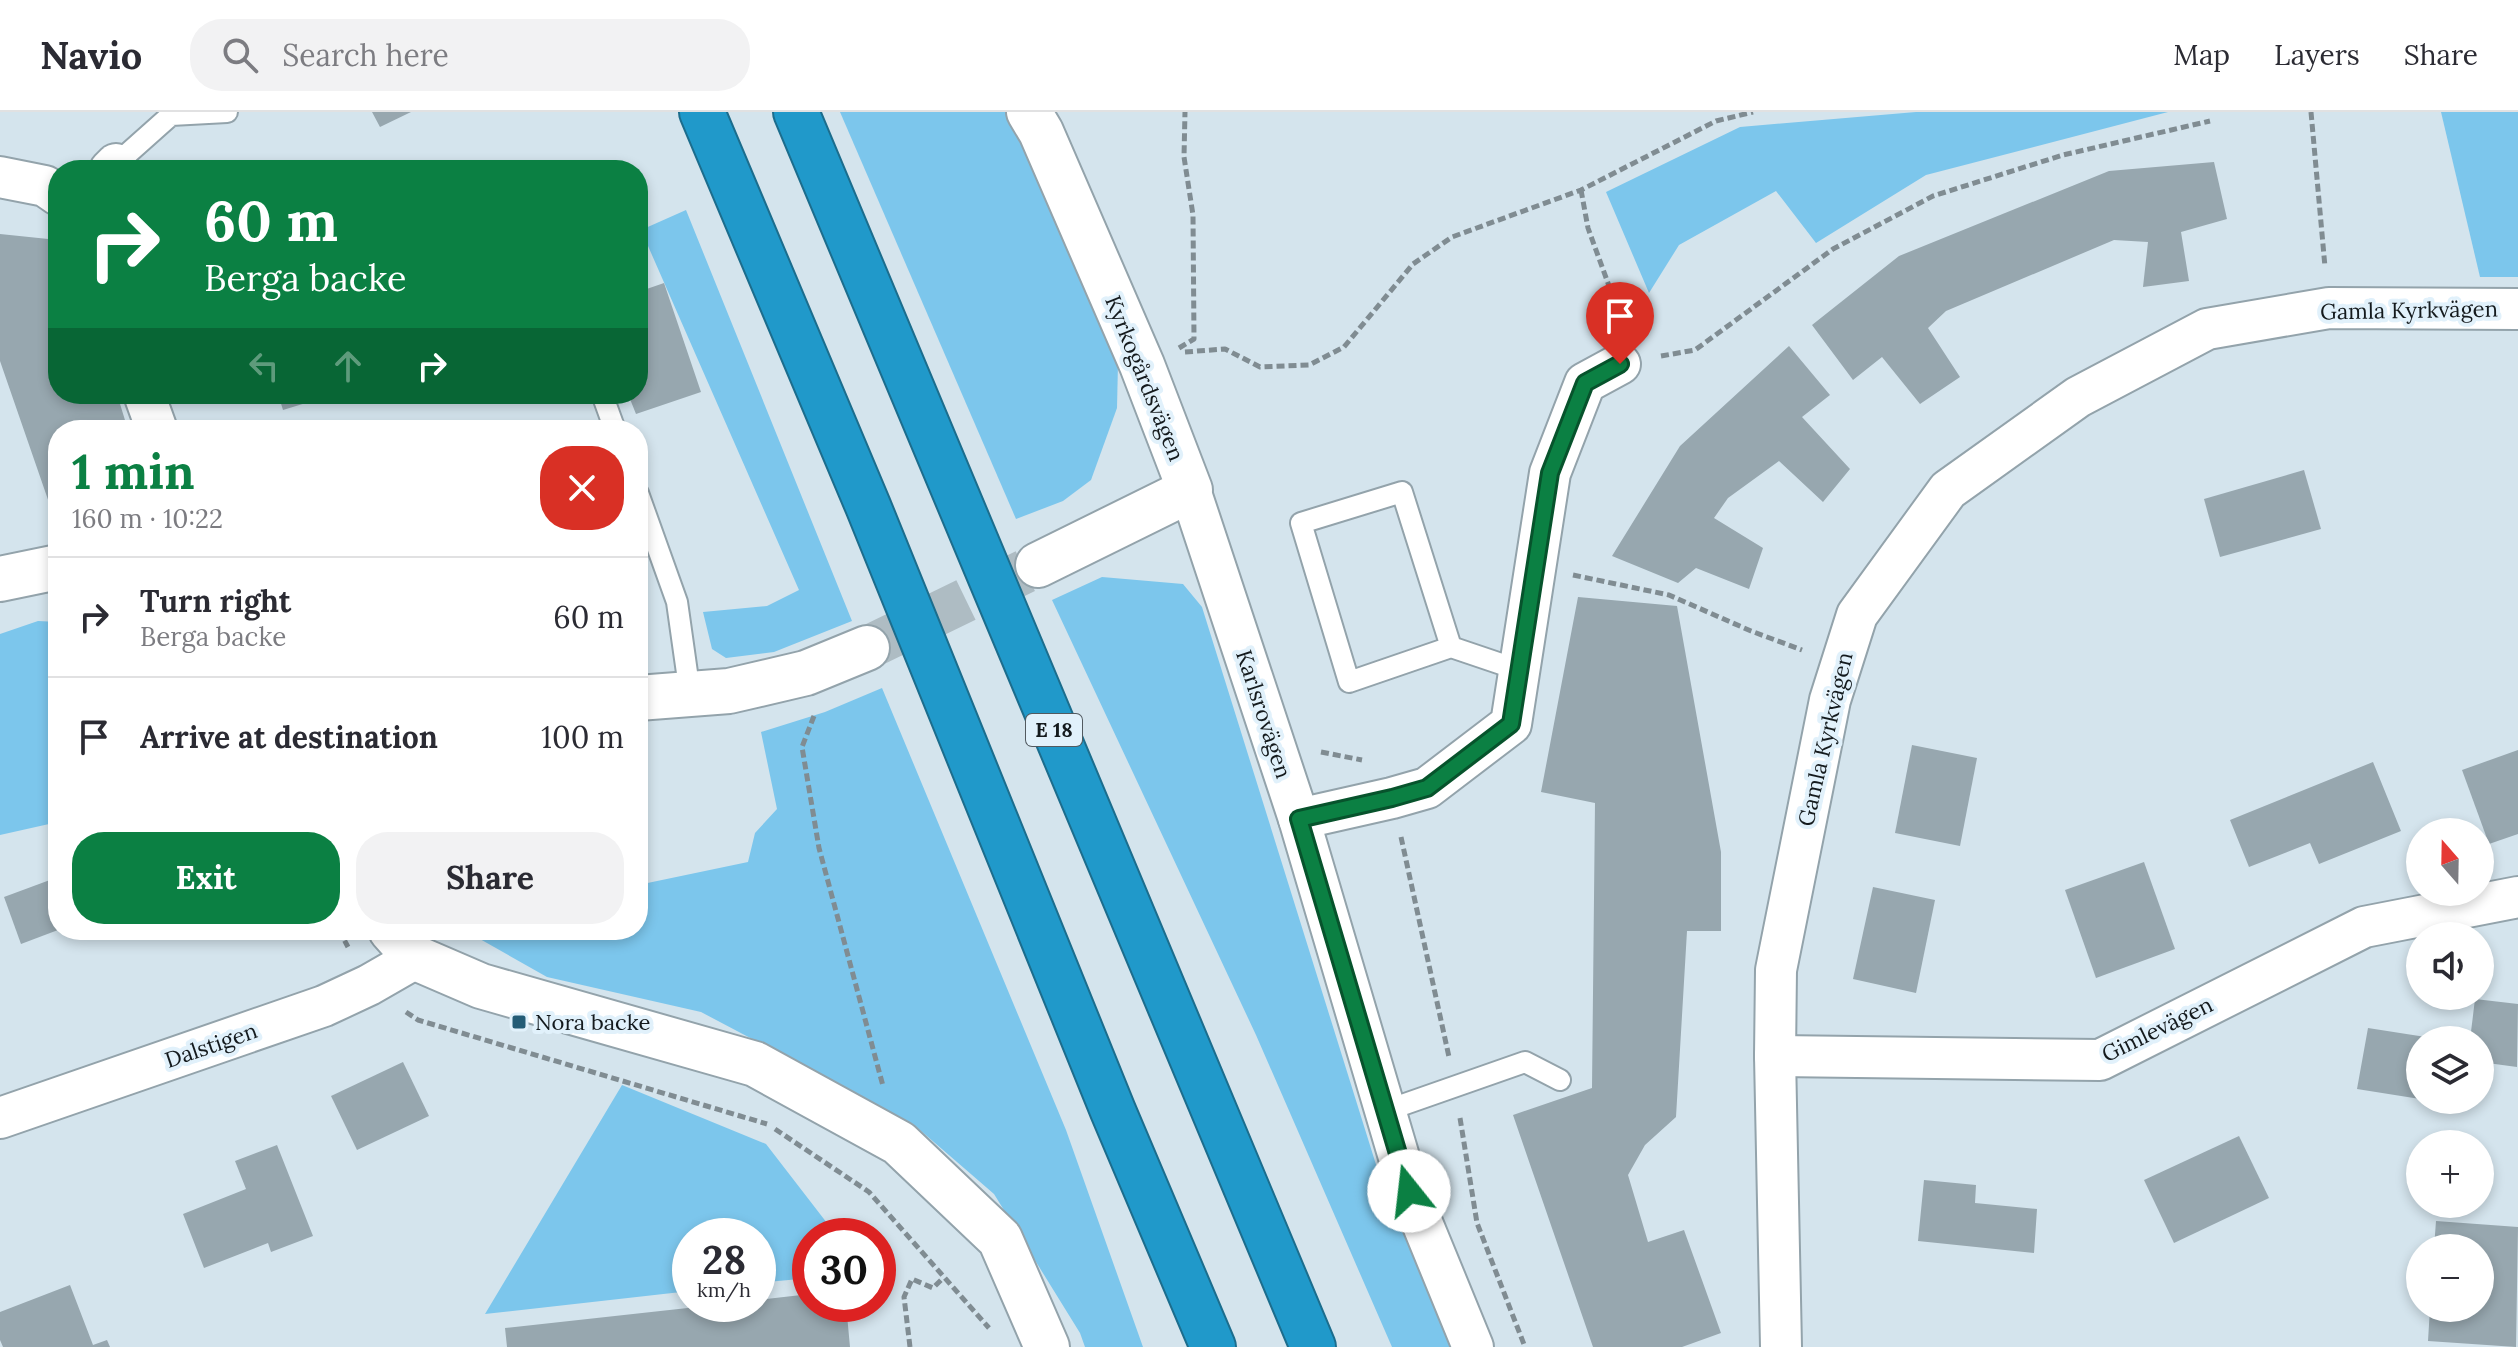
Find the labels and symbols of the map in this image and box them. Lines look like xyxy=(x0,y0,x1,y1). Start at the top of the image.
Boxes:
pin xyxy=(1586,282,1654,364)
street label: Kyrkogårdsvägen xyxy=(1099,291,1191,465)
street label: Gamla Kyrkvägen xyxy=(2320,294,2498,326)
street label: Karlsrovägen xyxy=(1230,646,1298,782)
street label: Gamla Kyrkvägen xyxy=(1791,649,1859,829)
road number: E 18 xyxy=(1026,714,1082,746)
north arrow xyxy=(2406,818,2494,906)
street label: Gimlevägen xyxy=(2097,990,2217,1068)
place label: Nora backe xyxy=(535,1008,650,1036)
marker: Nora backe xyxy=(510,1013,528,1031)
street label: Dalstigen xyxy=(161,1016,261,1074)
position arrow xyxy=(1367,1149,1451,1233)
speed limit sign: 30 xyxy=(792,1218,896,1322)

